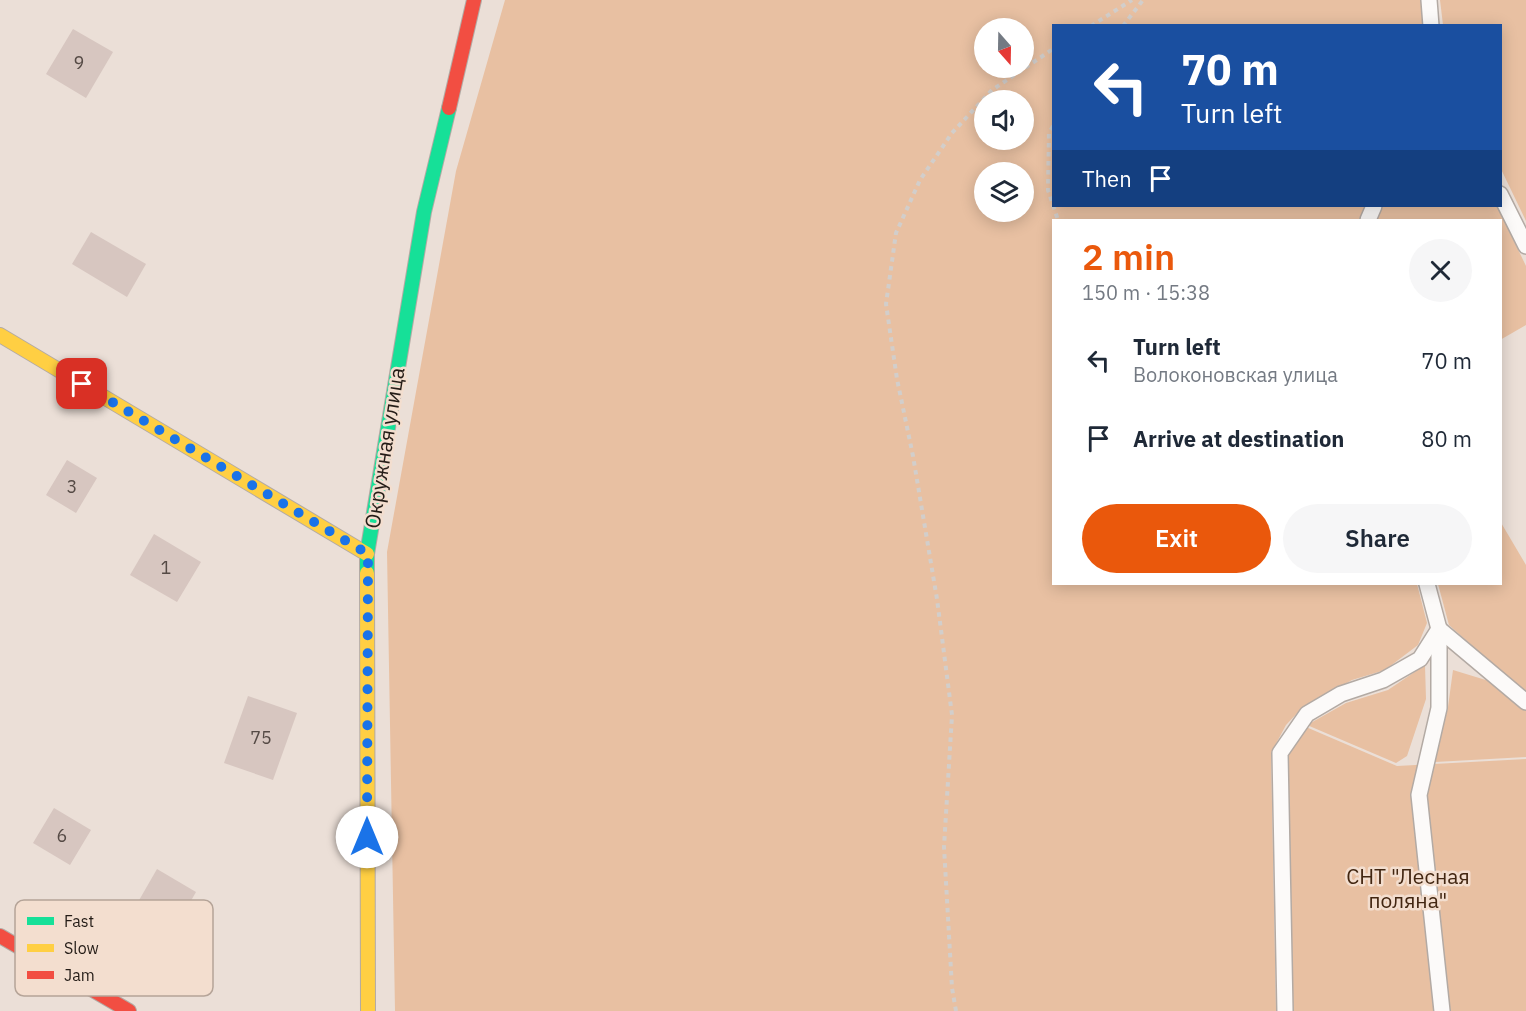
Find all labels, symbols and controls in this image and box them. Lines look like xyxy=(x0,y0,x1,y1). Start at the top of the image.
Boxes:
north arrow xyxy=(974,18,1034,78)
map controls xyxy=(974,18,1034,222)
text: 70 m xyxy=(1181,42,1279,97)
icon: left xyxy=(1082,48,1160,126)
house number: 9 xyxy=(74,51,84,74)
button: sound xyxy=(974,90,1034,150)
text: Turn left xyxy=(1181,95,1282,130)
button: layers xyxy=(974,162,1034,222)
icon: arrive xyxy=(1144,162,1177,195)
text: Then xyxy=(1082,164,1132,193)
text: 2 min xyxy=(1082,233,1175,280)
button: close xyxy=(1409,239,1472,302)
text: 150 m · 15:38 xyxy=(1082,279,1210,306)
text: Turn left xyxy=(1133,332,1221,361)
icon: left xyxy=(1082,344,1115,377)
text: 70 m xyxy=(1421,346,1472,375)
pin xyxy=(56,358,107,409)
text: Волоконовская улица xyxy=(1133,361,1338,388)
street label: Окружная улица xyxy=(357,365,411,531)
icon: arrive xyxy=(65,367,98,400)
icon: arrive xyxy=(1082,422,1115,455)
text: Arrive at destination xyxy=(1133,424,1344,453)
text: 80 m xyxy=(1421,424,1472,453)
house number: 3 xyxy=(67,475,77,498)
button: Exit xyxy=(1082,504,1271,573)
button: Share xyxy=(1283,504,1472,573)
house number: 1 xyxy=(161,556,171,579)
house number: 75 xyxy=(250,726,272,749)
position arrow xyxy=(335,805,399,869)
house number: 6 xyxy=(57,824,67,847)
park label: СНТ "Лесная поляна" xyxy=(1346,862,1470,914)
legend xyxy=(15,900,213,996)
text: Fast xyxy=(64,911,94,931)
text: Slow xyxy=(64,938,99,958)
text: Jam xyxy=(64,965,95,985)

